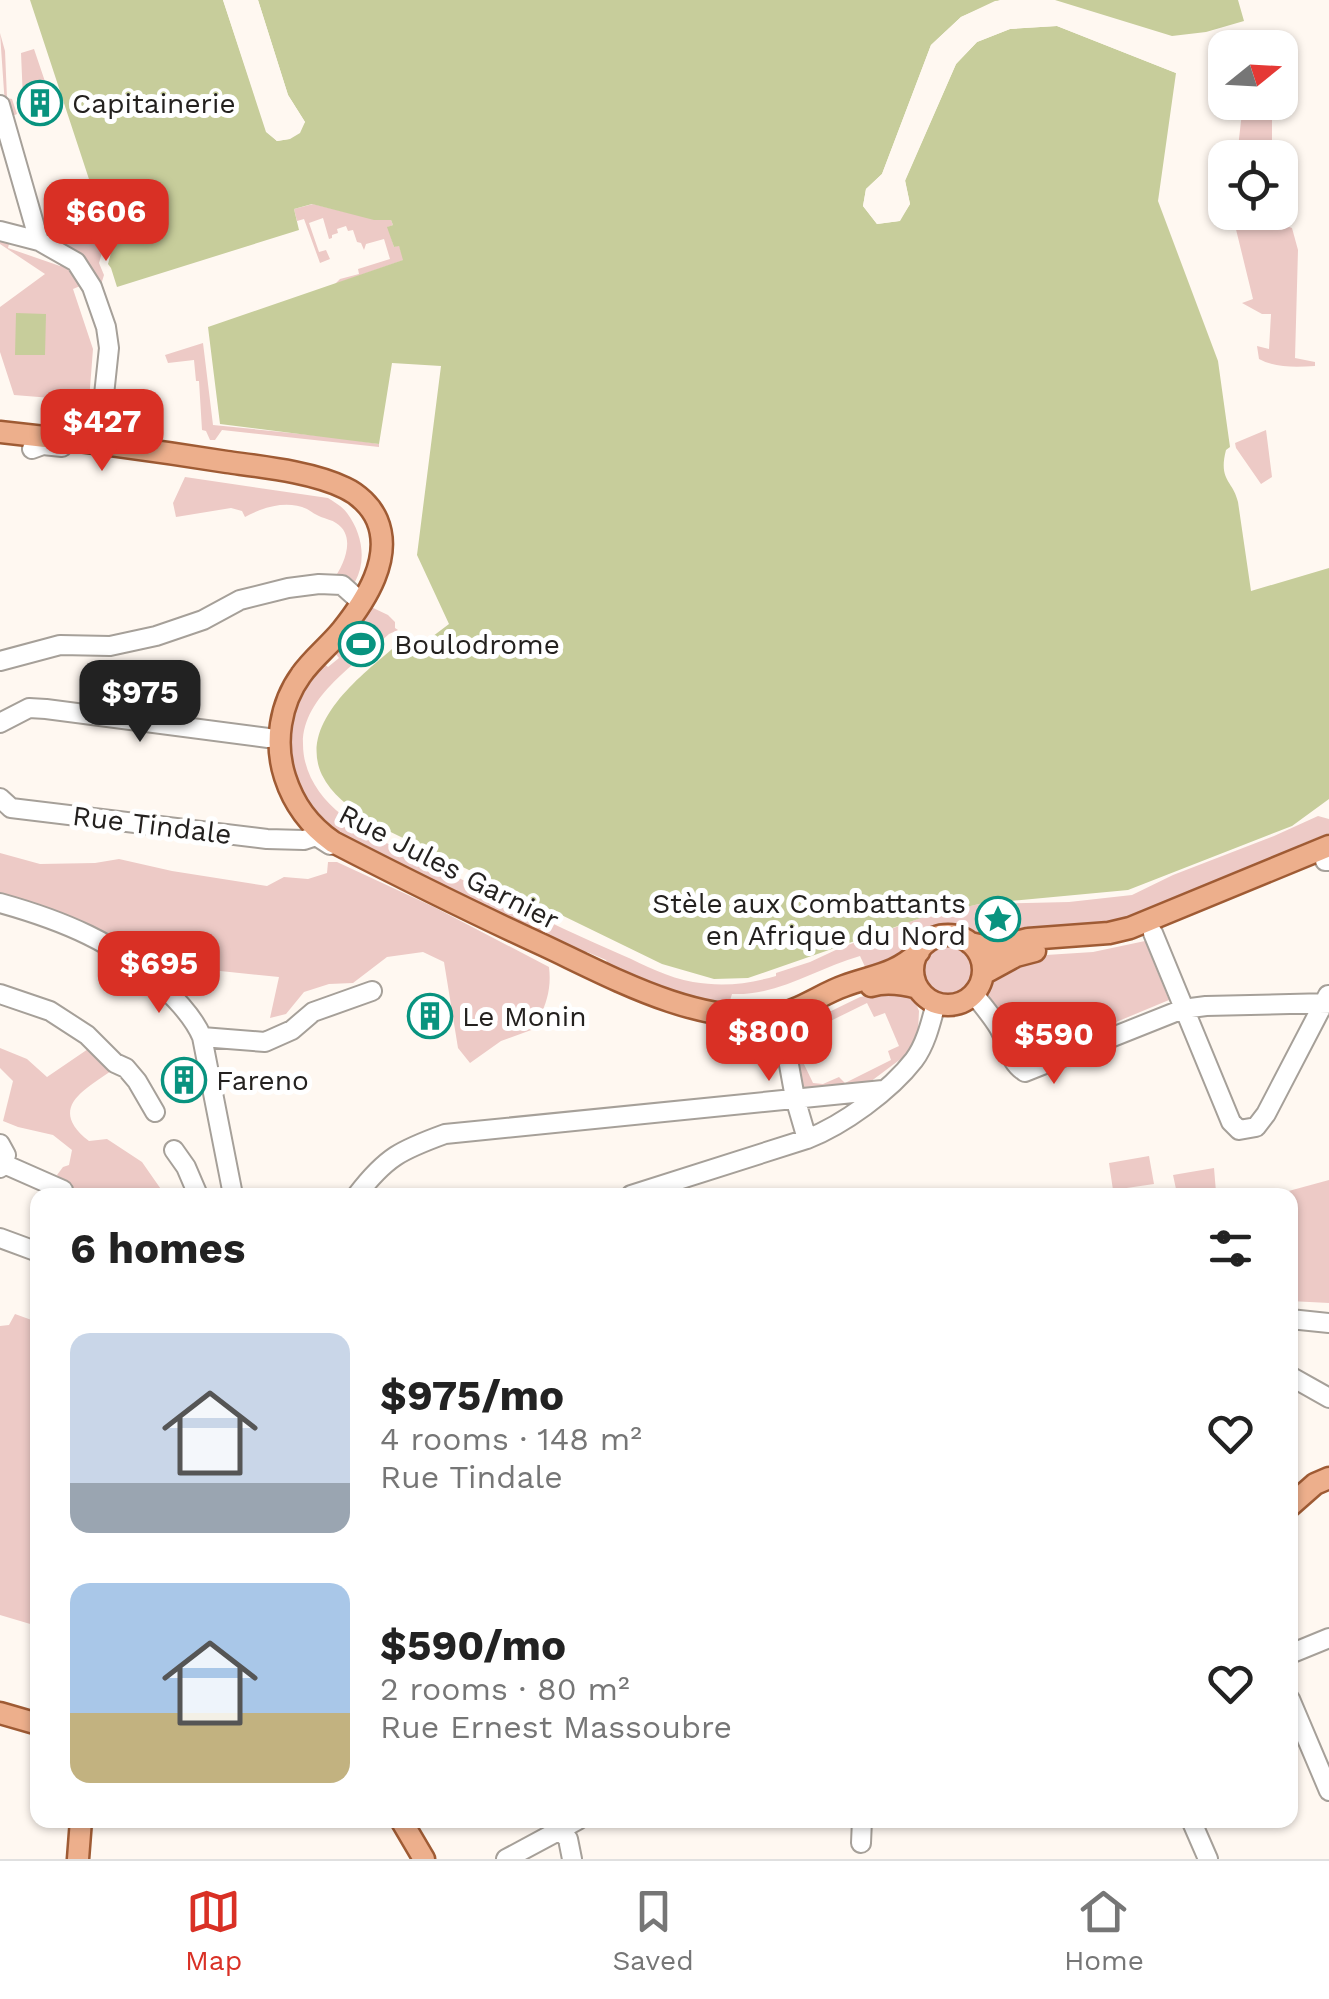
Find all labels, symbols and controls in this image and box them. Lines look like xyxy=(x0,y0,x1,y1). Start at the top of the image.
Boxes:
north arrow xyxy=(1208,30,1298,120)
map controls xyxy=(1208,30,1298,230)
building icon: Capitainerie xyxy=(17,80,63,126)
place label: Capitainerie xyxy=(72,87,236,120)
button: locate xyxy=(1208,140,1298,230)
pin: $606 xyxy=(47,179,165,264)
text: $606 xyxy=(66,192,146,230)
pin: $427 xyxy=(43,389,161,474)
text: $427 xyxy=(63,402,141,440)
sports icon: Boulodrome xyxy=(338,621,384,667)
place label: Boulodrome xyxy=(394,628,560,661)
pin: $975 xyxy=(81,660,199,745)
text: $975 xyxy=(101,673,179,711)
street label: Rue Jules Garnier xyxy=(334,797,564,937)
street label: Rue Tindale xyxy=(71,799,233,851)
place label: Stèle aux Combattants en Afrique du Nord xyxy=(652,887,966,952)
place icon: Stèle aux Combattants en Afrique du Nord xyxy=(975,896,1021,942)
pin: $695 xyxy=(100,931,218,1016)
text: $695 xyxy=(120,944,198,982)
building icon: Le Monin xyxy=(407,993,453,1039)
pin: $800 xyxy=(710,999,828,1084)
place label: Le Monin xyxy=(462,1000,587,1033)
pin: $590 xyxy=(995,1002,1113,1087)
text: $800 xyxy=(728,1012,810,1050)
text: $590 xyxy=(1014,1015,1094,1053)
building icon: Fareno xyxy=(161,1057,207,1103)
place label: Fareno xyxy=(216,1064,309,1097)
icon: filters xyxy=(1203,1221,1258,1276)
text: 6 homes xyxy=(70,1224,245,1273)
text: $975/mo xyxy=(380,1371,564,1420)
icon: home xyxy=(150,1373,270,1493)
icon: heart xyxy=(1203,1406,1258,1461)
text: 4 rooms · 148 m² xyxy=(380,1420,642,1458)
text: Rue Tindale xyxy=(380,1458,563,1496)
text: $590/mo xyxy=(380,1621,566,1670)
icon: home xyxy=(150,1623,270,1743)
icon: heart xyxy=(1203,1656,1258,1711)
text: 2 rooms · 80 m² xyxy=(380,1670,630,1708)
text: Rue Ernest Massoubre xyxy=(380,1708,732,1746)
tab: Map xyxy=(185,1884,242,1977)
tab: Saved xyxy=(612,1884,694,1977)
tab: Home xyxy=(1064,1884,1144,1977)

